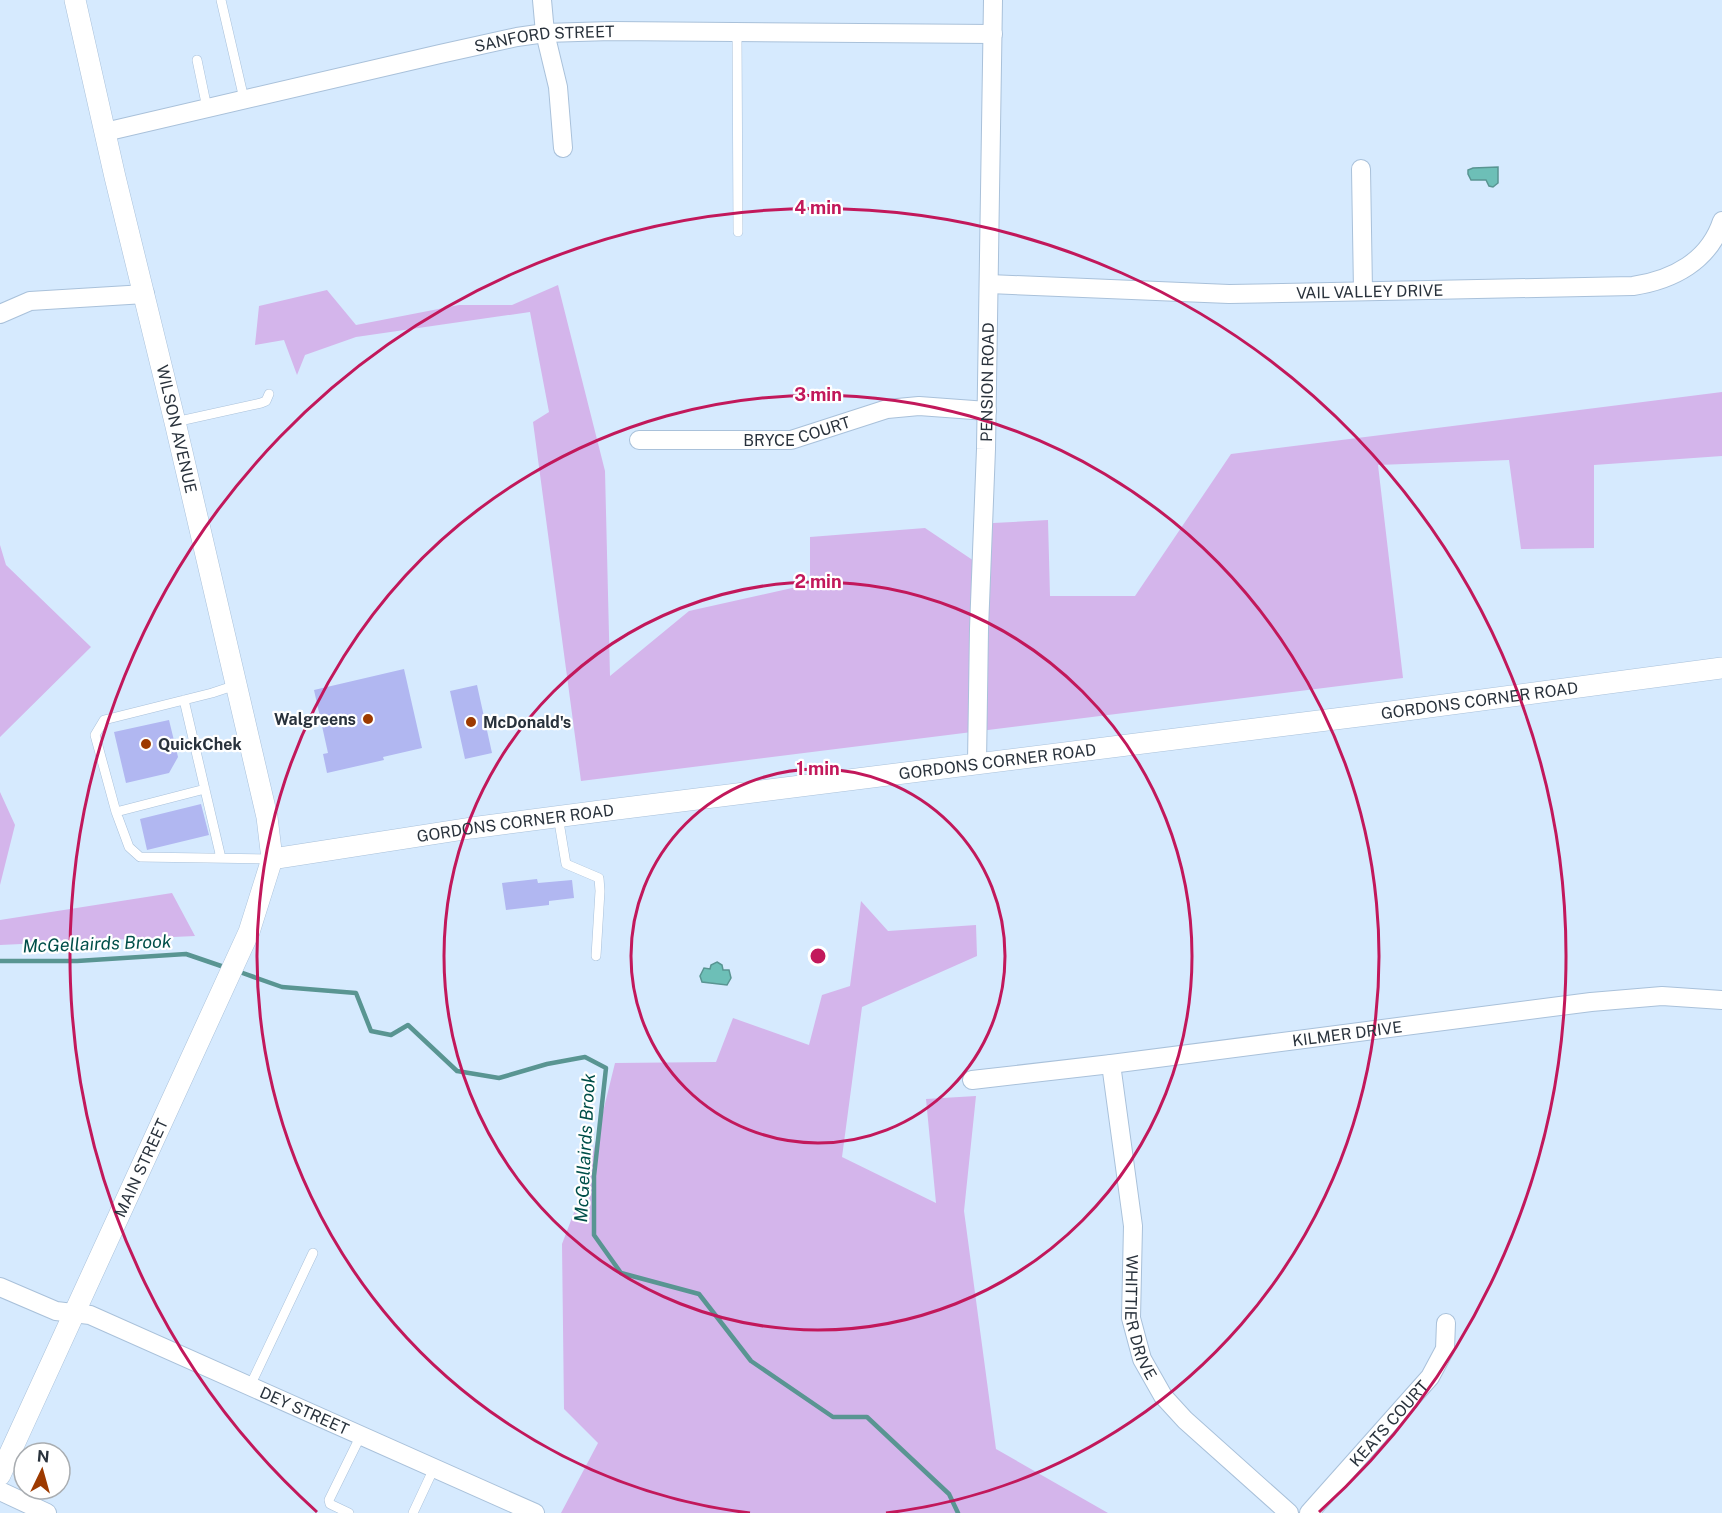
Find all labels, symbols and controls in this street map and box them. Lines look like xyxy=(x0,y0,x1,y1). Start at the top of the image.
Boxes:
street label: SANFORD STREET xyxy=(472,22,615,56)
text: 4 min xyxy=(794,197,842,218)
street label: VAIL VALLEY DRIVE xyxy=(1296,281,1444,303)
street label: PENSION ROAD xyxy=(977,322,998,442)
street label: WILSON AVENUE xyxy=(153,363,200,495)
text: 3 min xyxy=(794,384,842,405)
street label: BRYCE COURT xyxy=(743,412,853,450)
text: 2 min xyxy=(794,571,842,592)
street label: GORDONS CORNER ROAD xyxy=(1380,678,1579,723)
place label: Walgreens xyxy=(274,710,356,729)
marker: Walgreens xyxy=(361,712,375,726)
place label: McDonald's xyxy=(483,713,571,732)
marker: McDonald's xyxy=(464,715,478,729)
place label: QuickChek xyxy=(158,735,242,754)
marker: QuickChek xyxy=(139,737,153,751)
street label: GORDONS CORNER ROAD xyxy=(898,740,1097,784)
text: 1 min xyxy=(796,758,840,779)
street label: GORDONS CORNER ROAD xyxy=(416,800,615,846)
water label: McGellairds Brook xyxy=(22,930,172,957)
centre of rings xyxy=(808,946,828,966)
street label: KILMER DRIVE xyxy=(1291,1017,1403,1051)
water label: McGellairds Brook xyxy=(570,1073,599,1223)
street label: MAIN STREET xyxy=(110,1115,172,1220)
street label: WHITTIER DRIVE xyxy=(1121,1254,1161,1383)
street label: KEATS COURT xyxy=(1346,1376,1433,1471)
street label: DEY STREET xyxy=(257,1383,352,1439)
north arrow xyxy=(12,1441,72,1501)
text: N xyxy=(36,1447,50,1467)

